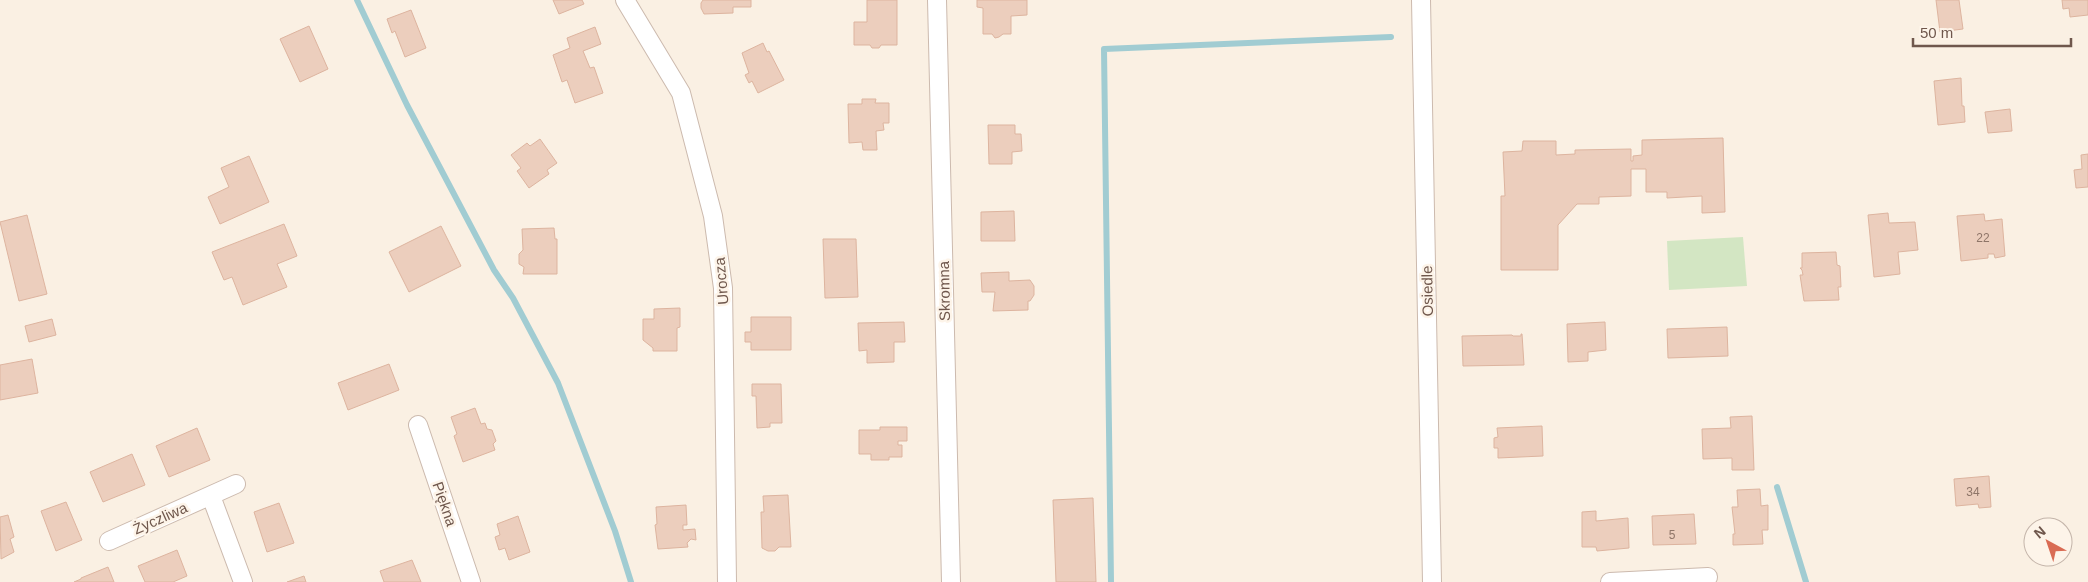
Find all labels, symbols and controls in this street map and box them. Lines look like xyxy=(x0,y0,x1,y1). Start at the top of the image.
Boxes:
scale bar xyxy=(1913,15,2070,47)
text: 50 m xyxy=(1920,24,1953,41)
house number: 22 xyxy=(1976,231,1990,245)
street label: Urocza xyxy=(710,256,732,305)
street label: Skromna xyxy=(935,260,953,321)
street label: Osiedle xyxy=(1418,265,1436,317)
street label: Piękna xyxy=(429,480,461,529)
house number: 34 xyxy=(1966,485,1980,499)
street label: Życzliwa xyxy=(130,498,190,537)
north arrow xyxy=(2023,517,2073,567)
text: N xyxy=(2031,523,2049,541)
house number: 5 xyxy=(1669,528,1676,542)

